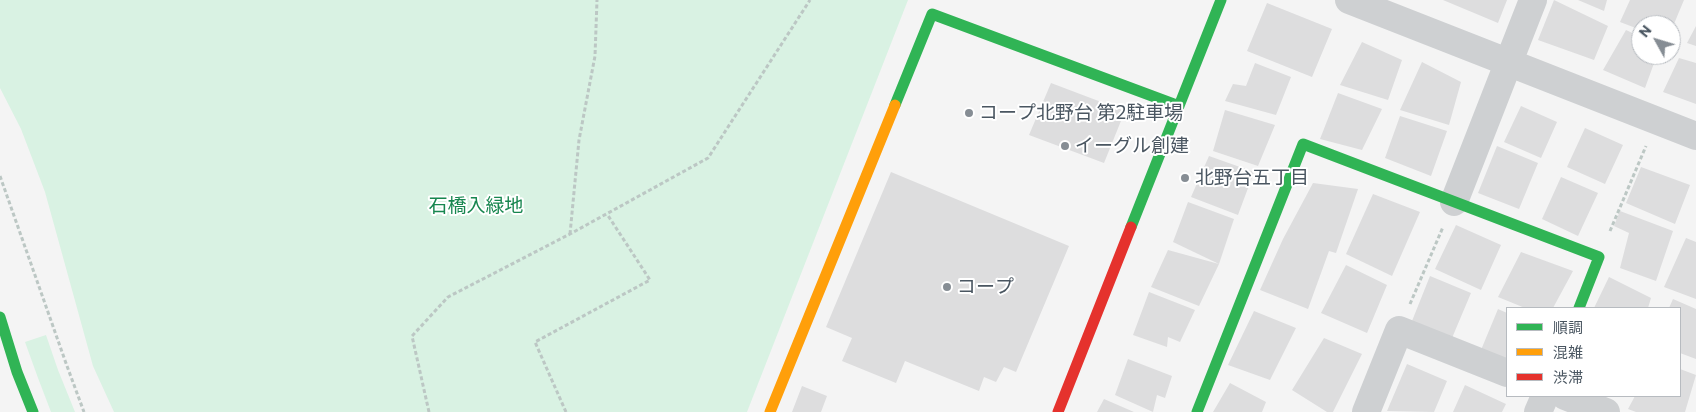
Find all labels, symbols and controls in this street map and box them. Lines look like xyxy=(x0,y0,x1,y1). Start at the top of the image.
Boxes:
north arrow xyxy=(1631,15,1681,65)
text: N xyxy=(1635,21,1655,40)
place label: コープ北野台 第2駐車場 xyxy=(979,102,1183,124)
marker: コープ北野台 第2駐車場 xyxy=(963,107,975,119)
place label: イーグル創建 xyxy=(1075,135,1189,157)
marker: イーグル創建 xyxy=(1059,140,1071,152)
place label: 北野台五丁目 xyxy=(1195,167,1309,189)
marker: 北野台五丁目 xyxy=(1179,172,1191,184)
park label: 石橋入緑地 xyxy=(429,195,523,217)
place label: コープ xyxy=(957,276,1014,298)
marker: コープ xyxy=(941,281,953,293)
legend xyxy=(1506,307,1681,397)
text: 順調 xyxy=(1553,318,1583,336)
text: 混雑 xyxy=(1553,343,1583,361)
text: 渋滞 xyxy=(1553,368,1583,386)

